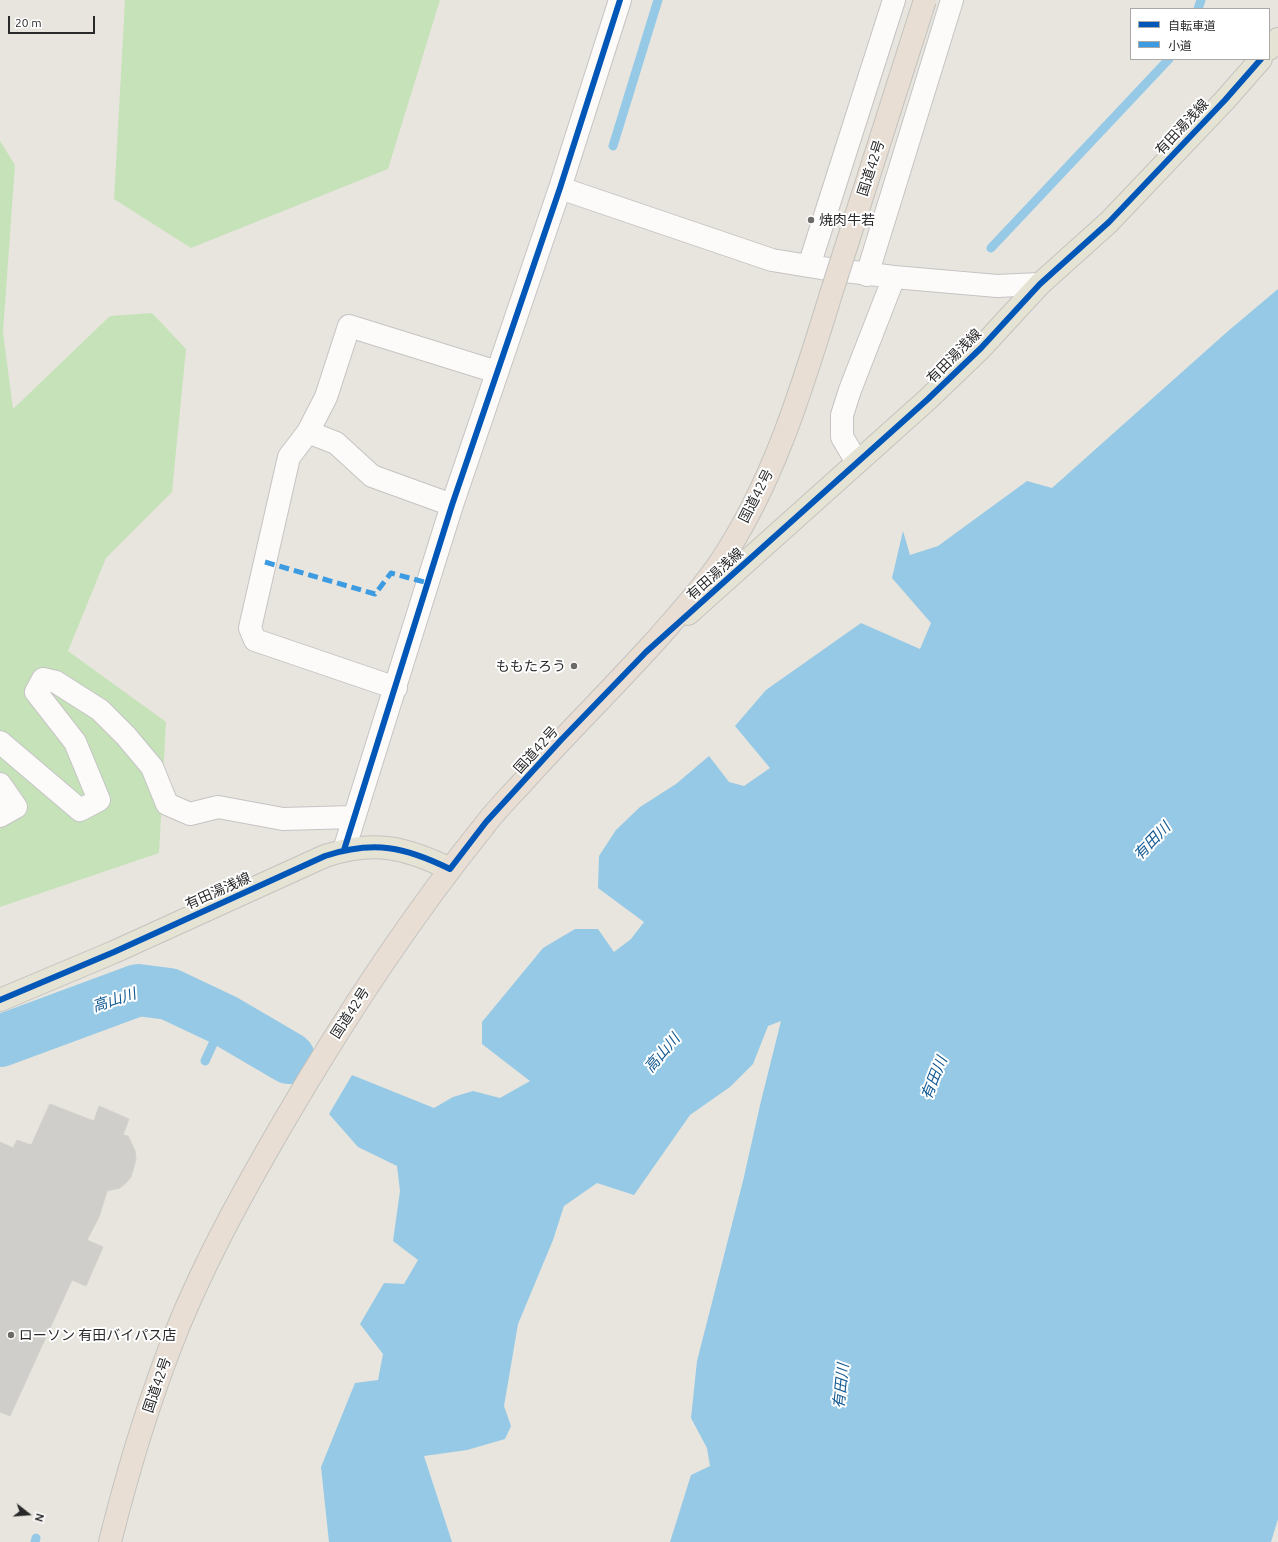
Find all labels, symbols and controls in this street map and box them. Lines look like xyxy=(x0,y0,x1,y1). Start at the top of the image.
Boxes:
scale bar xyxy=(10,8,97,34)
legend xyxy=(1130,8,1270,60)
text: 20 m xyxy=(15,16,42,29)
text: 自転車道 xyxy=(1168,19,1216,32)
text: 小道 xyxy=(1168,39,1192,52)
street label: 有田湯浅線 xyxy=(1152,96,1212,158)
street label: 国道42号 xyxy=(854,138,888,198)
place label: 焼肉牛若 xyxy=(819,212,875,228)
marker: 焼肉牛若 xyxy=(806,215,816,225)
street label: 有田湯浅線 xyxy=(923,325,985,387)
street label: 国道42号 xyxy=(735,466,777,526)
street label: 有田湯浅線 xyxy=(683,544,747,604)
place label: ももたろう xyxy=(496,658,566,674)
marker: ももたろう xyxy=(569,661,579,671)
street label: 国道42号 xyxy=(510,723,562,777)
water label: 有田川 xyxy=(1130,819,1174,863)
street label: 有田湯浅線 xyxy=(183,869,253,913)
water label: 高山川 xyxy=(90,984,138,1016)
street label: 国道42号 xyxy=(327,984,373,1042)
water label: 高山川 xyxy=(641,1030,683,1076)
water label: 有田川 xyxy=(917,1054,951,1102)
place label: ローソン 有田バイパス店 xyxy=(19,1327,176,1343)
marker: ローソン 有田バイパス店 xyxy=(6,1330,16,1340)
street label: 国道42号 xyxy=(140,1355,174,1415)
water label: 有田川 xyxy=(830,1363,852,1409)
north arrow xyxy=(8,1494,48,1534)
text: N xyxy=(33,1512,46,1523)

